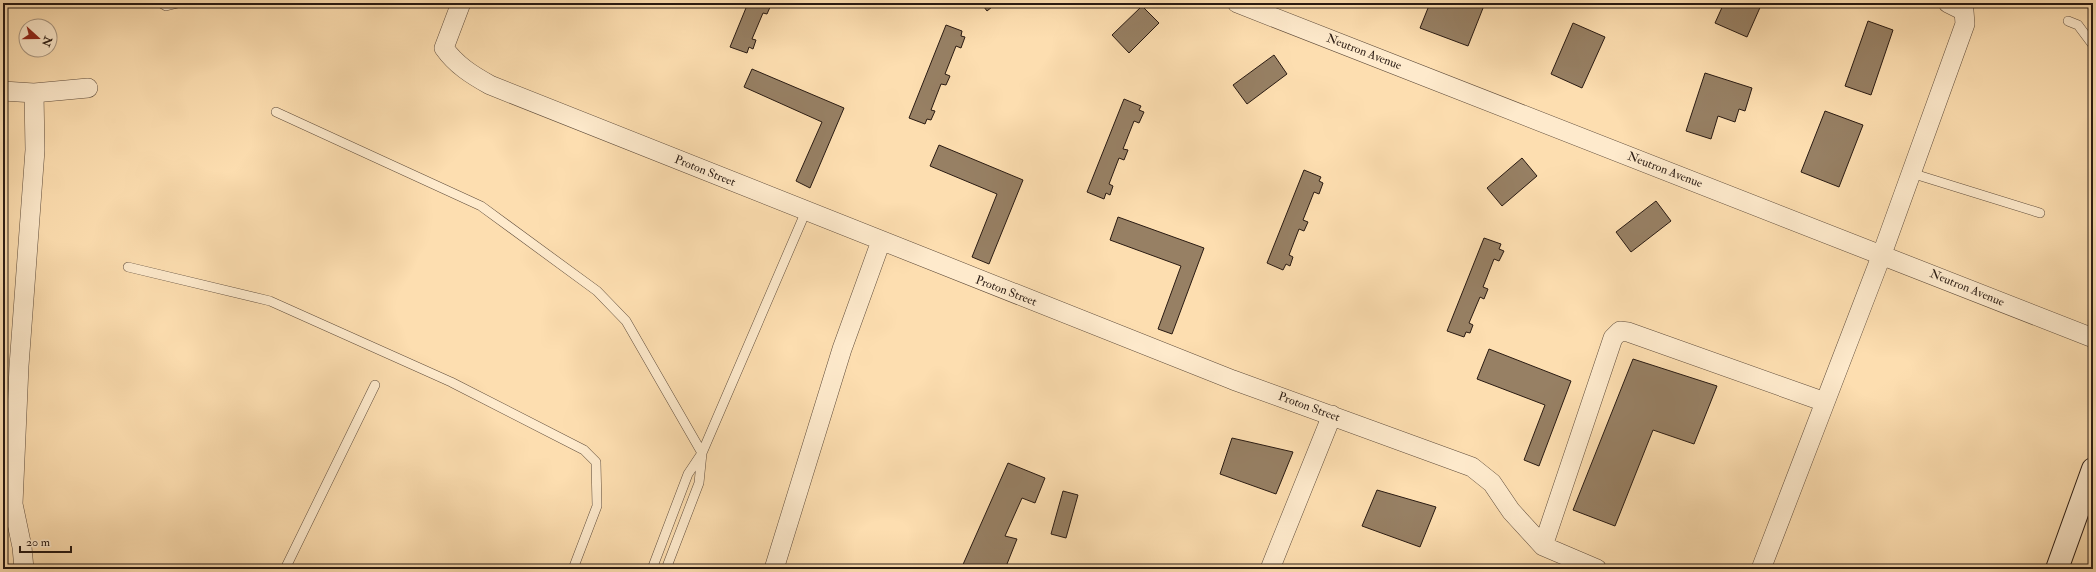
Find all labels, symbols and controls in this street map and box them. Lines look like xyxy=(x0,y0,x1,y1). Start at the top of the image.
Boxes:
north arrow xyxy=(18,18,58,58)
street label: Neutron Avenue xyxy=(1324,31,1404,73)
text: N xyxy=(39,34,55,49)
street label: Neutron Avenue xyxy=(1625,149,1705,191)
street label: Proton Street xyxy=(672,152,738,190)
street label: Neutron Avenue xyxy=(1927,266,2007,310)
street label: Proton Street xyxy=(973,272,1039,310)
street label: Proton Street xyxy=(1276,389,1342,425)
scale bar xyxy=(20,528,71,554)
text: 20 m xyxy=(26,535,51,550)

